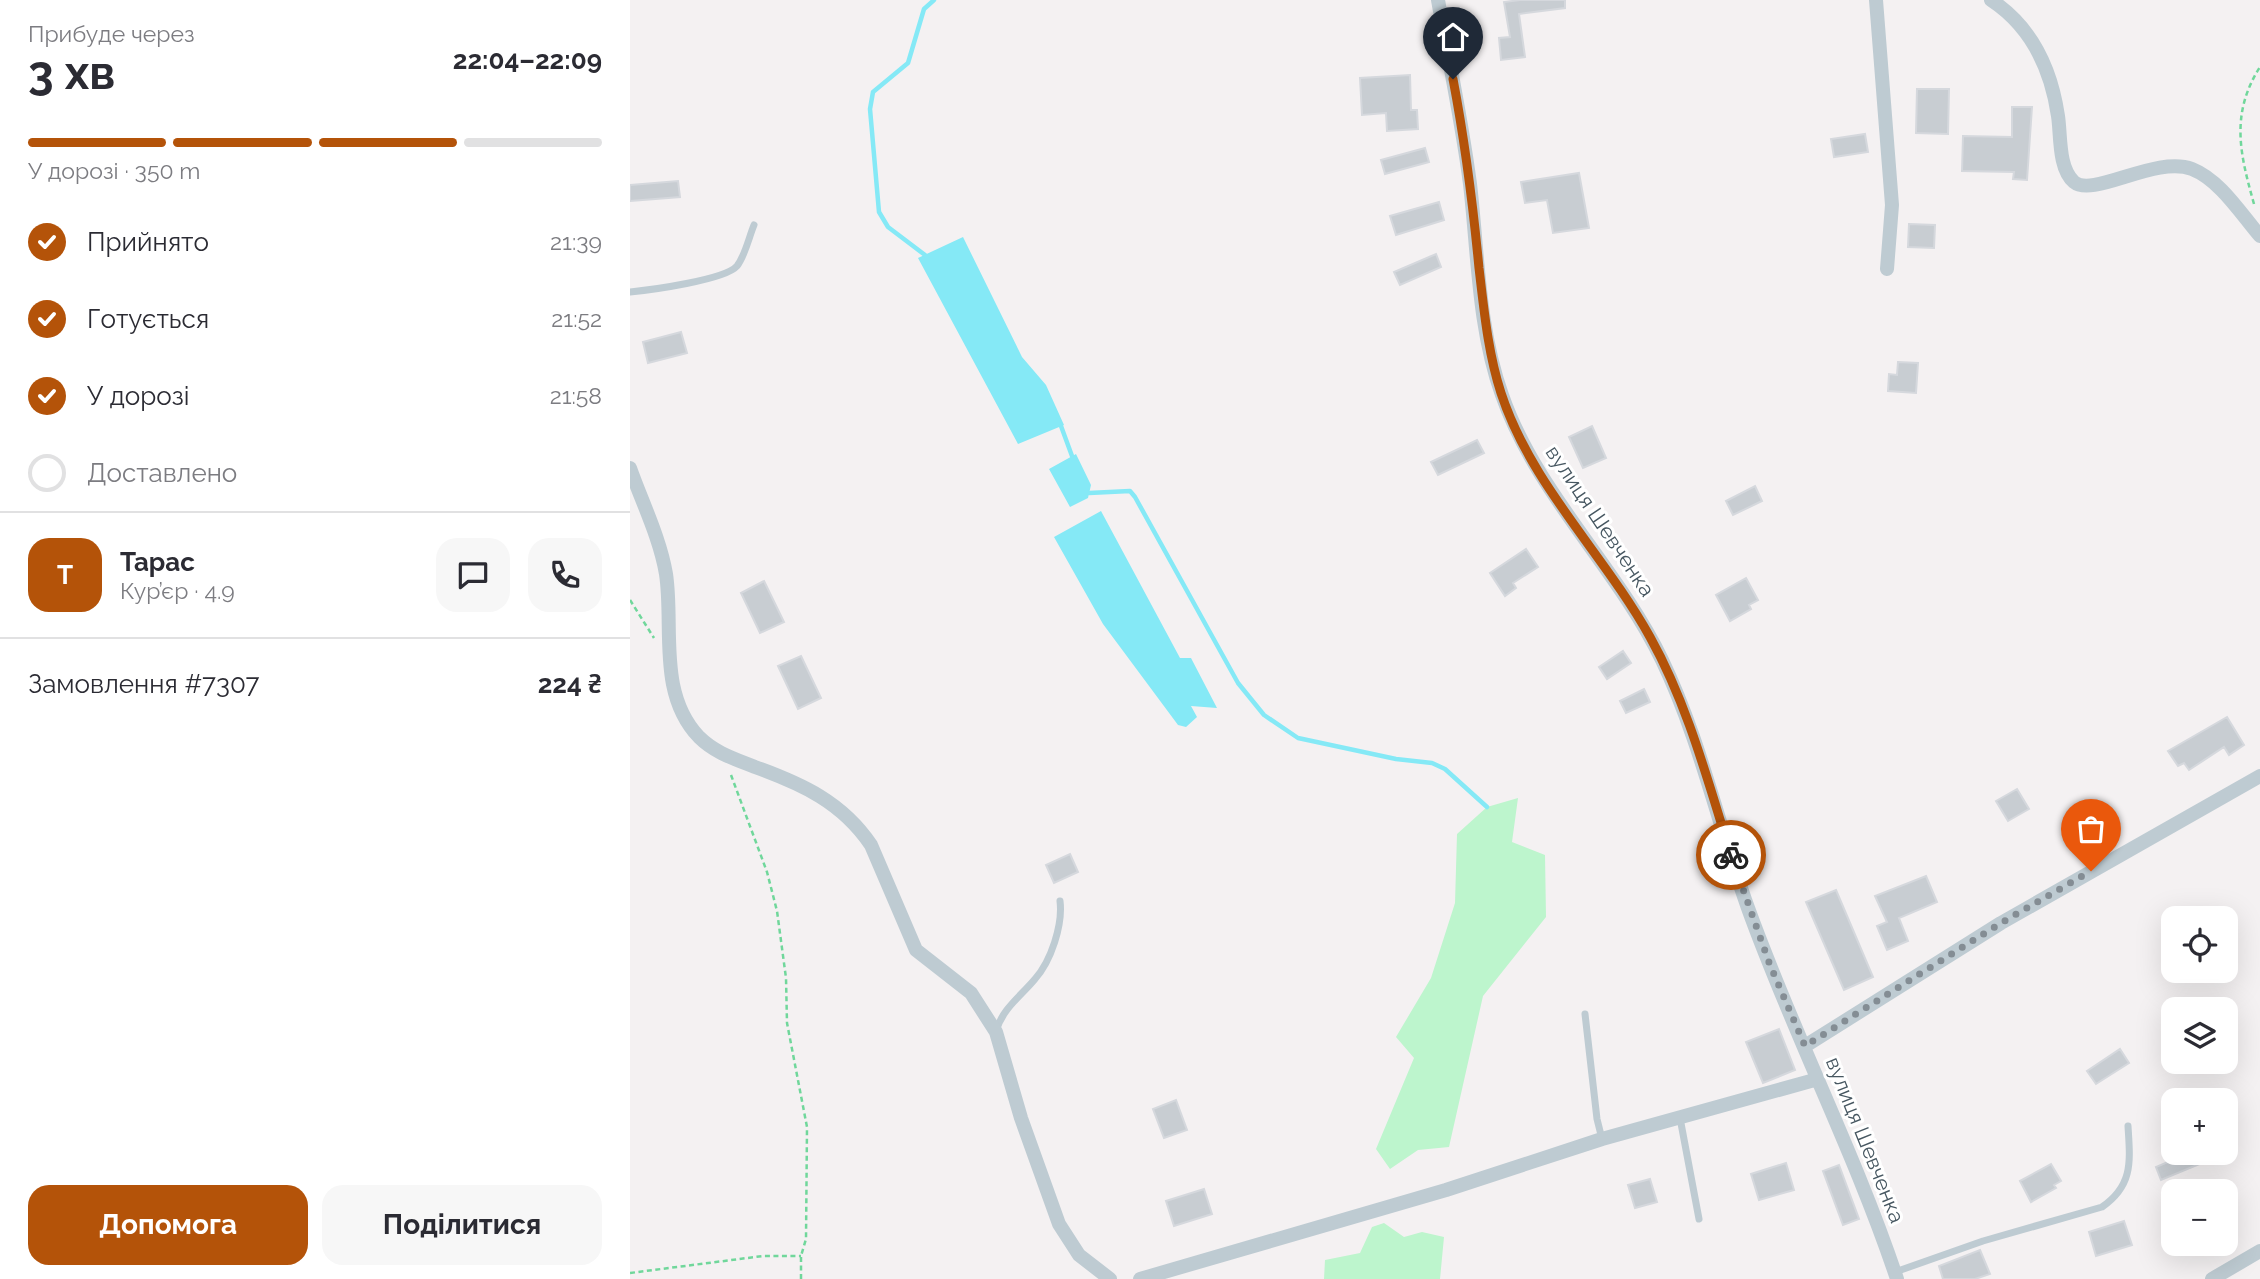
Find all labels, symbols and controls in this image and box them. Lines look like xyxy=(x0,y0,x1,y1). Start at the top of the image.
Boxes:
pin xyxy=(1423,7,1483,79)
icon: home xyxy=(1434,18,1472,56)
text: Прибуде через xyxy=(28,20,195,47)
text: 22:04–22:09 xyxy=(453,45,602,75)
text: 3 хв xyxy=(28,46,115,100)
text: У дорозі · 350 m xyxy=(28,157,201,184)
icon: check xyxy=(28,223,66,261)
text: Прийнято xyxy=(87,227,209,257)
text: 21:39 xyxy=(550,228,602,255)
icon: check xyxy=(28,300,66,338)
text: Готується xyxy=(87,304,209,334)
text: 21:52 xyxy=(551,305,602,332)
icon: check xyxy=(28,377,66,415)
text: У дорозі xyxy=(87,381,189,411)
text: 21:58 xyxy=(550,382,602,409)
street label: вулиця Шевченка xyxy=(1541,440,1660,601)
text: Доставлено xyxy=(87,458,237,488)
button: chat xyxy=(436,538,510,612)
button: phone xyxy=(528,538,602,612)
text: Тарас xyxy=(120,547,195,577)
text: Т xyxy=(57,560,73,590)
text: Кур’єр · 4.9 xyxy=(120,577,235,604)
text: Замовлення #7307 xyxy=(28,669,260,699)
text: 224 ₴ xyxy=(538,669,602,699)
pin xyxy=(2061,799,2121,871)
icon: bag xyxy=(2072,810,2110,848)
courier xyxy=(1696,820,1766,890)
icon: bike xyxy=(1712,836,1750,874)
map controls xyxy=(2161,906,2238,1256)
button: locate xyxy=(2161,906,2238,983)
button: layers xyxy=(2161,997,2238,1074)
street label: вулиця Шевченка xyxy=(1821,1053,1910,1226)
button: + xyxy=(2161,1088,2238,1165)
button: − xyxy=(2161,1179,2238,1256)
button: Допомога xyxy=(28,1185,308,1265)
button: Поділитися xyxy=(322,1185,602,1265)

